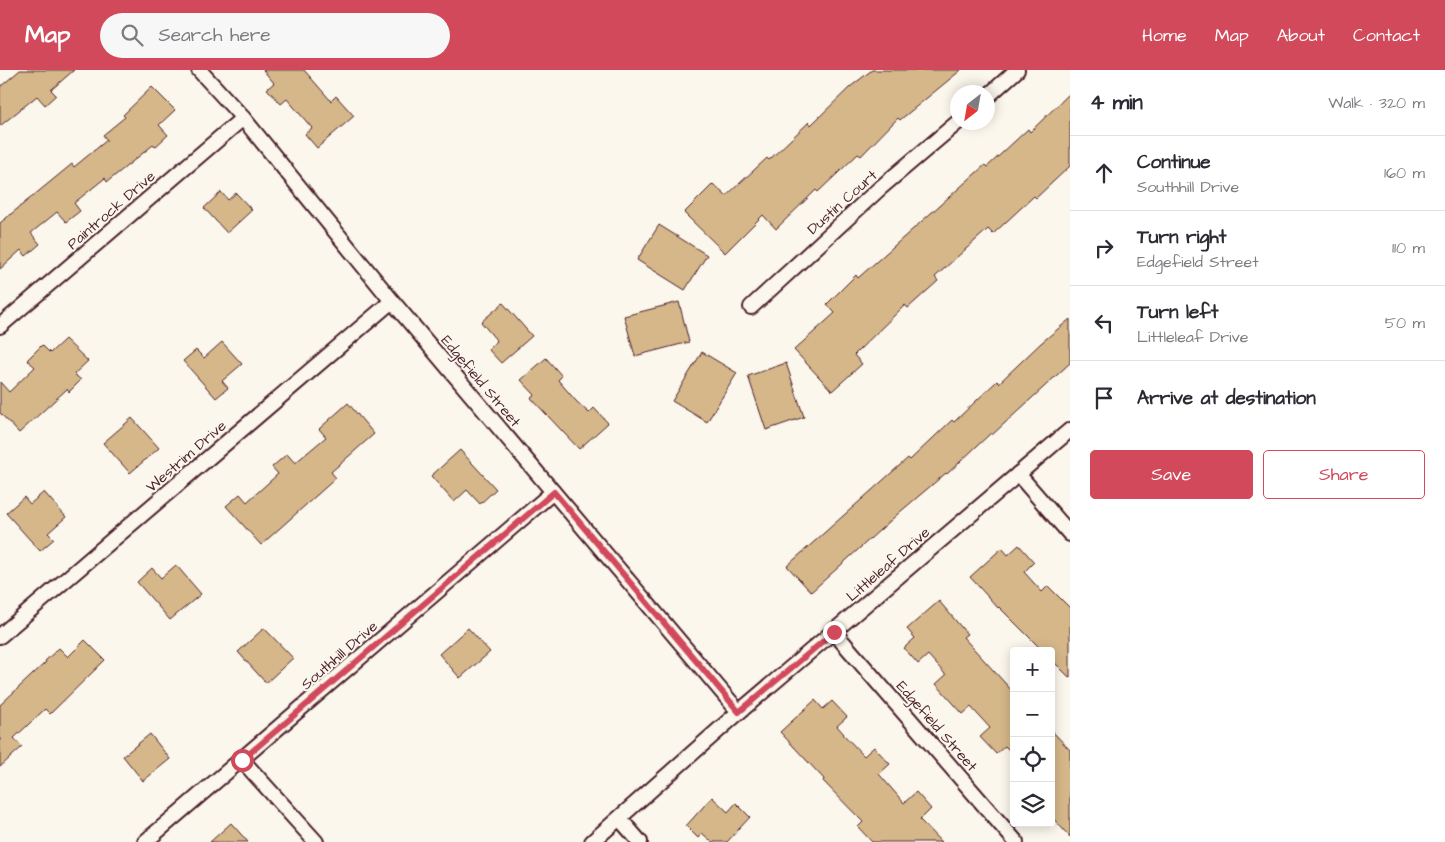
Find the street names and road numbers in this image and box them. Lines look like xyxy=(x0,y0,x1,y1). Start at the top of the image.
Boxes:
street label: Dustin Court xyxy=(803,165,882,240)
street label: Paintrock Drive xyxy=(63,166,160,255)
street label: Edgefield Street xyxy=(435,331,525,432)
street label: Westrim Drive xyxy=(142,416,231,497)
street label: Littleleaf Drive xyxy=(842,522,935,607)
street label: Southhill Drive xyxy=(296,616,382,695)
street label: Edgefield Street xyxy=(891,676,982,777)

